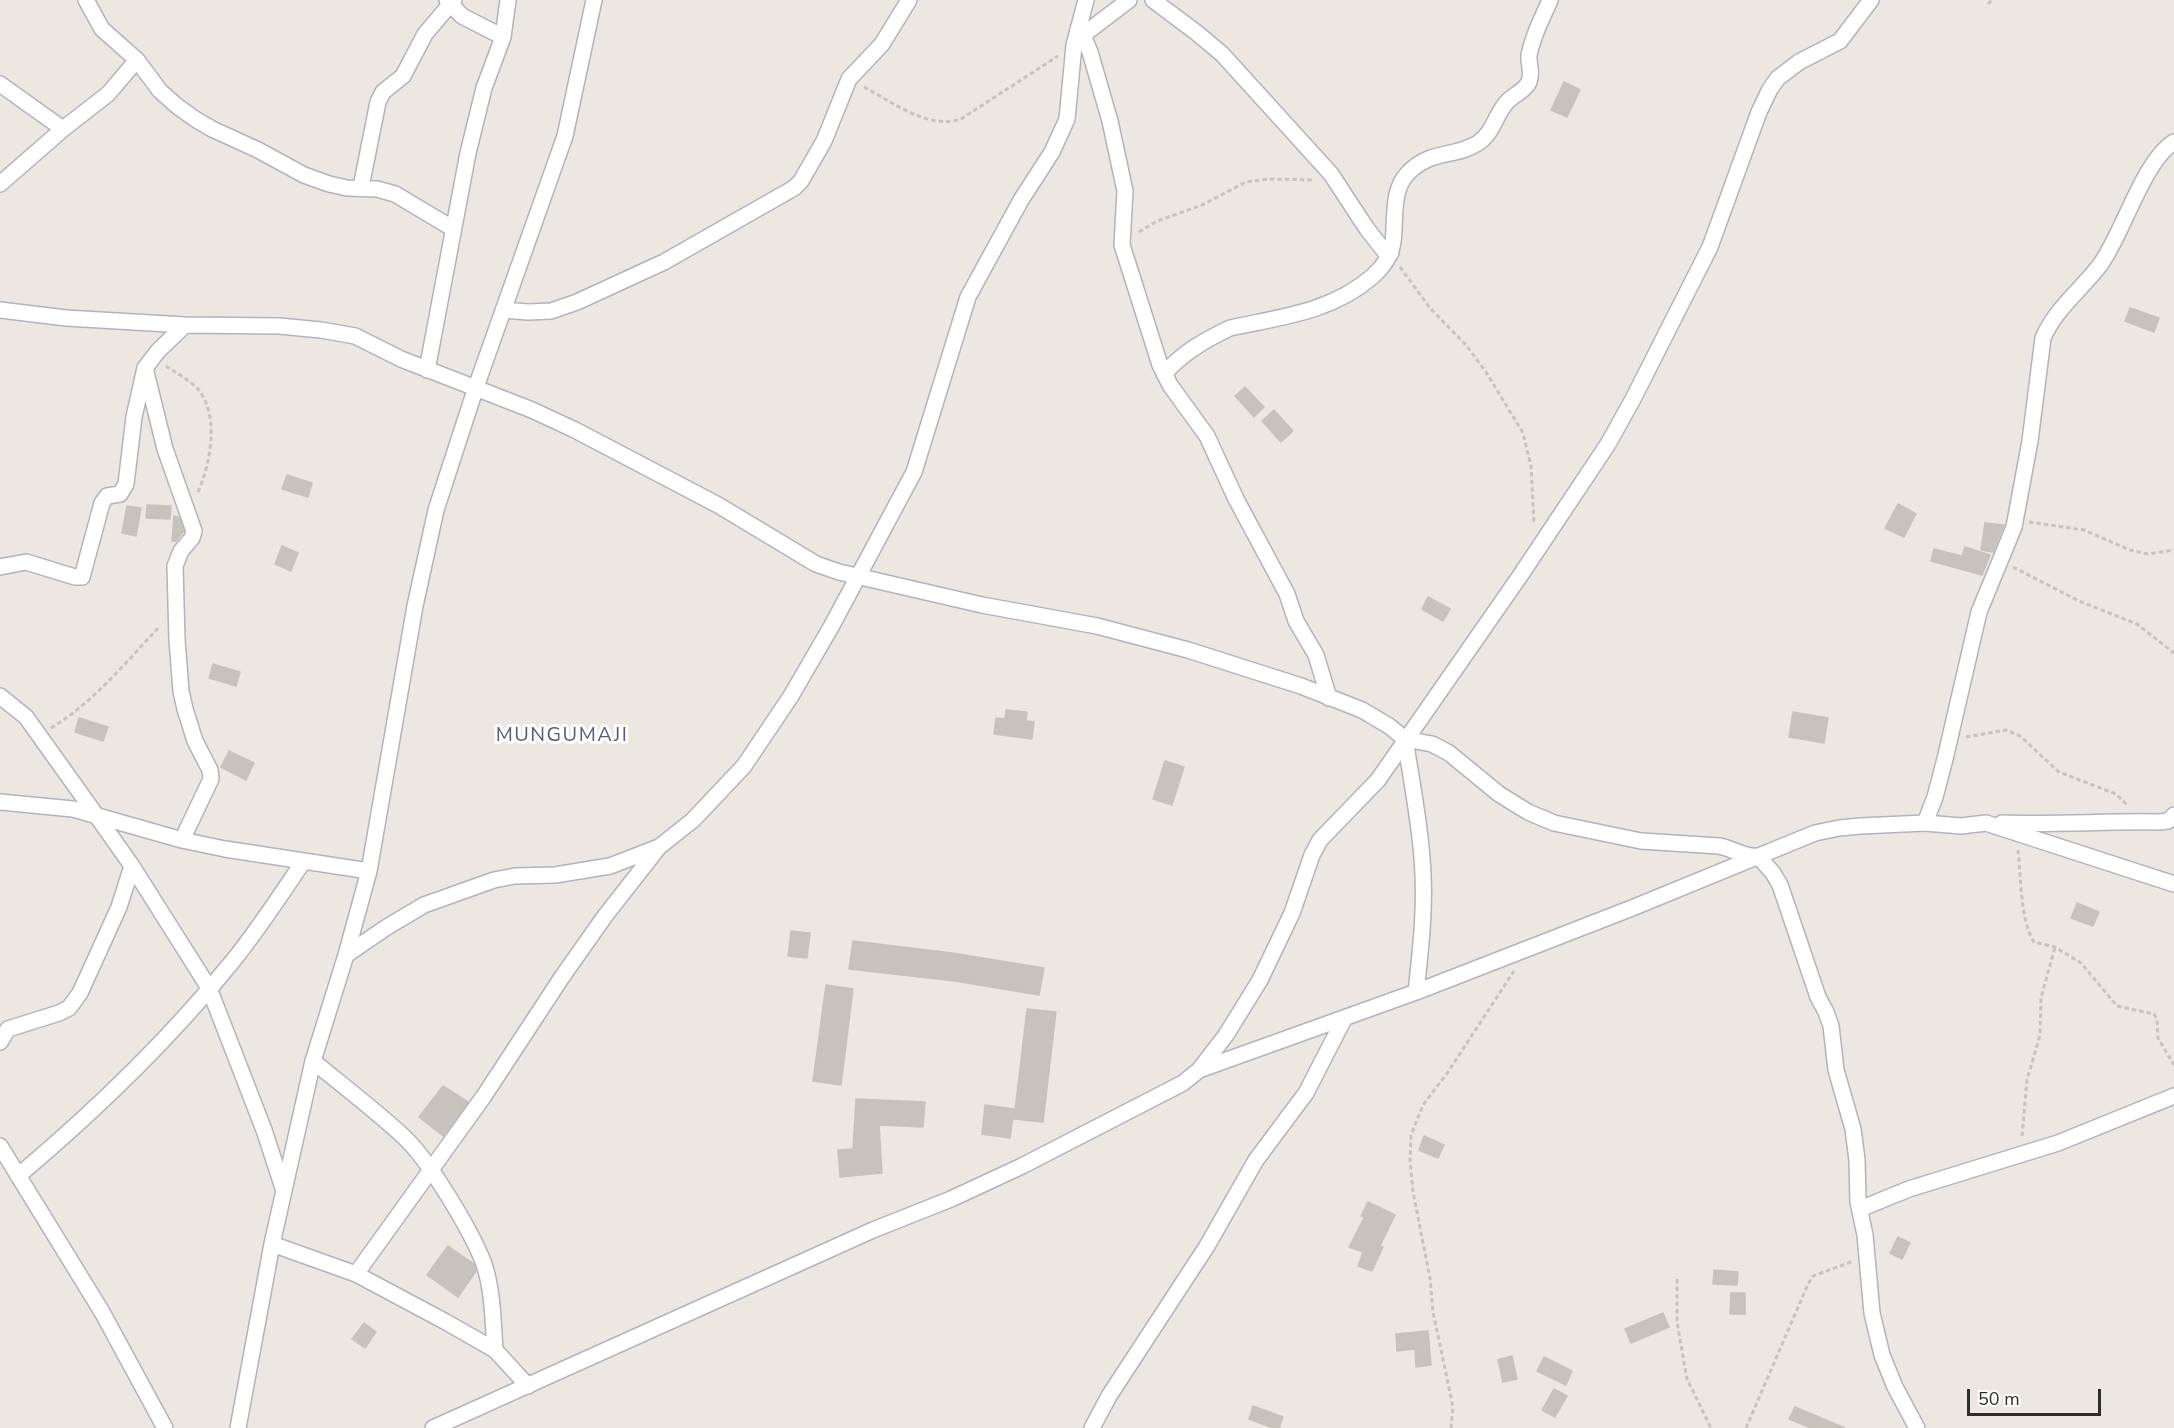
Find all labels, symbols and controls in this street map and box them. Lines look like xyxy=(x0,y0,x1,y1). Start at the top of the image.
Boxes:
district label: MUNGUMAJI xyxy=(496,724,628,748)
scale bar xyxy=(1970,1377,2104,1415)
text: 50 m xyxy=(1978,1387,2020,1411)

